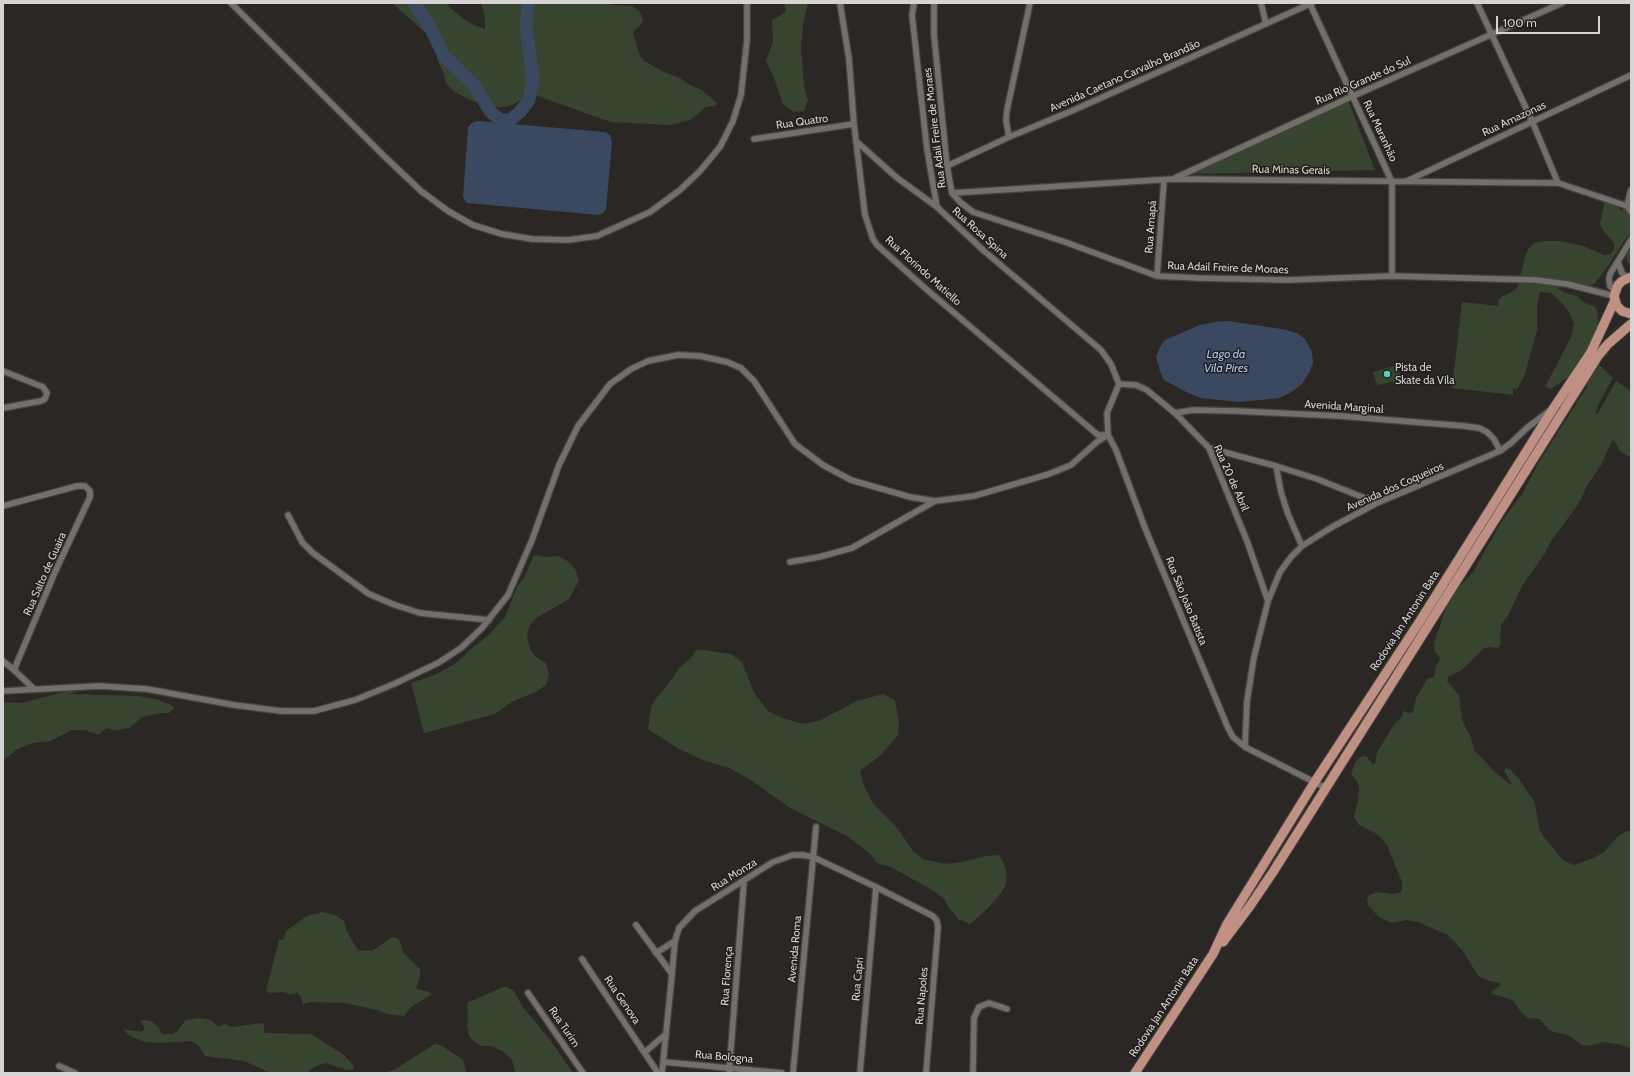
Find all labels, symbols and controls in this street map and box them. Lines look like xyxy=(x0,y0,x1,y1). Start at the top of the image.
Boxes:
scale bar xyxy=(1498,8,1602,34)
text: 100 m xyxy=(1503,15,1537,30)
street label: Avenida Caetano Carvalho Brandão xyxy=(1048,37,1202,115)
street label: Rua Rio Grande do Sul xyxy=(1313,54,1413,108)
street label: Rua Adail Freire de Moraes xyxy=(921,67,949,189)
street label: Rua Maranhão xyxy=(1360,98,1400,164)
street label: Rua Amazonas xyxy=(1480,98,1548,140)
street label: Rua Quatro xyxy=(775,112,829,132)
street label: Rua Minas Gerais xyxy=(1252,163,1330,177)
street label: Rua Amapá xyxy=(1143,200,1159,254)
street label: Rua Rosa Spina xyxy=(949,204,1011,262)
street label: Rua Florindo Matiello xyxy=(882,233,964,309)
street label: Rua Adail Freire de Moraes xyxy=(1167,259,1289,277)
water label: Lago da Vila Pires xyxy=(1204,347,1248,375)
place label: Pista de Skate da Vila xyxy=(1395,361,1454,387)
marker: Pista de Skate da Vila xyxy=(1382,369,1392,379)
street label: Avenida Marginal xyxy=(1304,398,1384,416)
street label: Rua 20 de Abril xyxy=(1210,443,1252,513)
street label: Avenida dos Coqueiros xyxy=(1344,460,1446,514)
street label: Rua Salto de Guaíra xyxy=(21,530,69,618)
street label: Rua São João Batista xyxy=(1162,555,1210,647)
street label: Rodovia Jan Antonin Bata xyxy=(1368,568,1442,674)
street label: Rua Monza xyxy=(709,856,759,894)
street label: Avenida Roma xyxy=(786,915,804,983)
street label: Rua Florença xyxy=(718,946,736,1006)
street label: Rodovia Jan Antonin Bata xyxy=(1127,954,1201,1060)
street label: Rua Capri xyxy=(850,957,866,1001)
street label: Rua Napoles xyxy=(913,967,931,1025)
street label: Rua Genova xyxy=(601,973,643,1027)
street label: Rua Turim xyxy=(546,1004,582,1050)
street label: Rua Bologna xyxy=(694,1048,754,1066)

